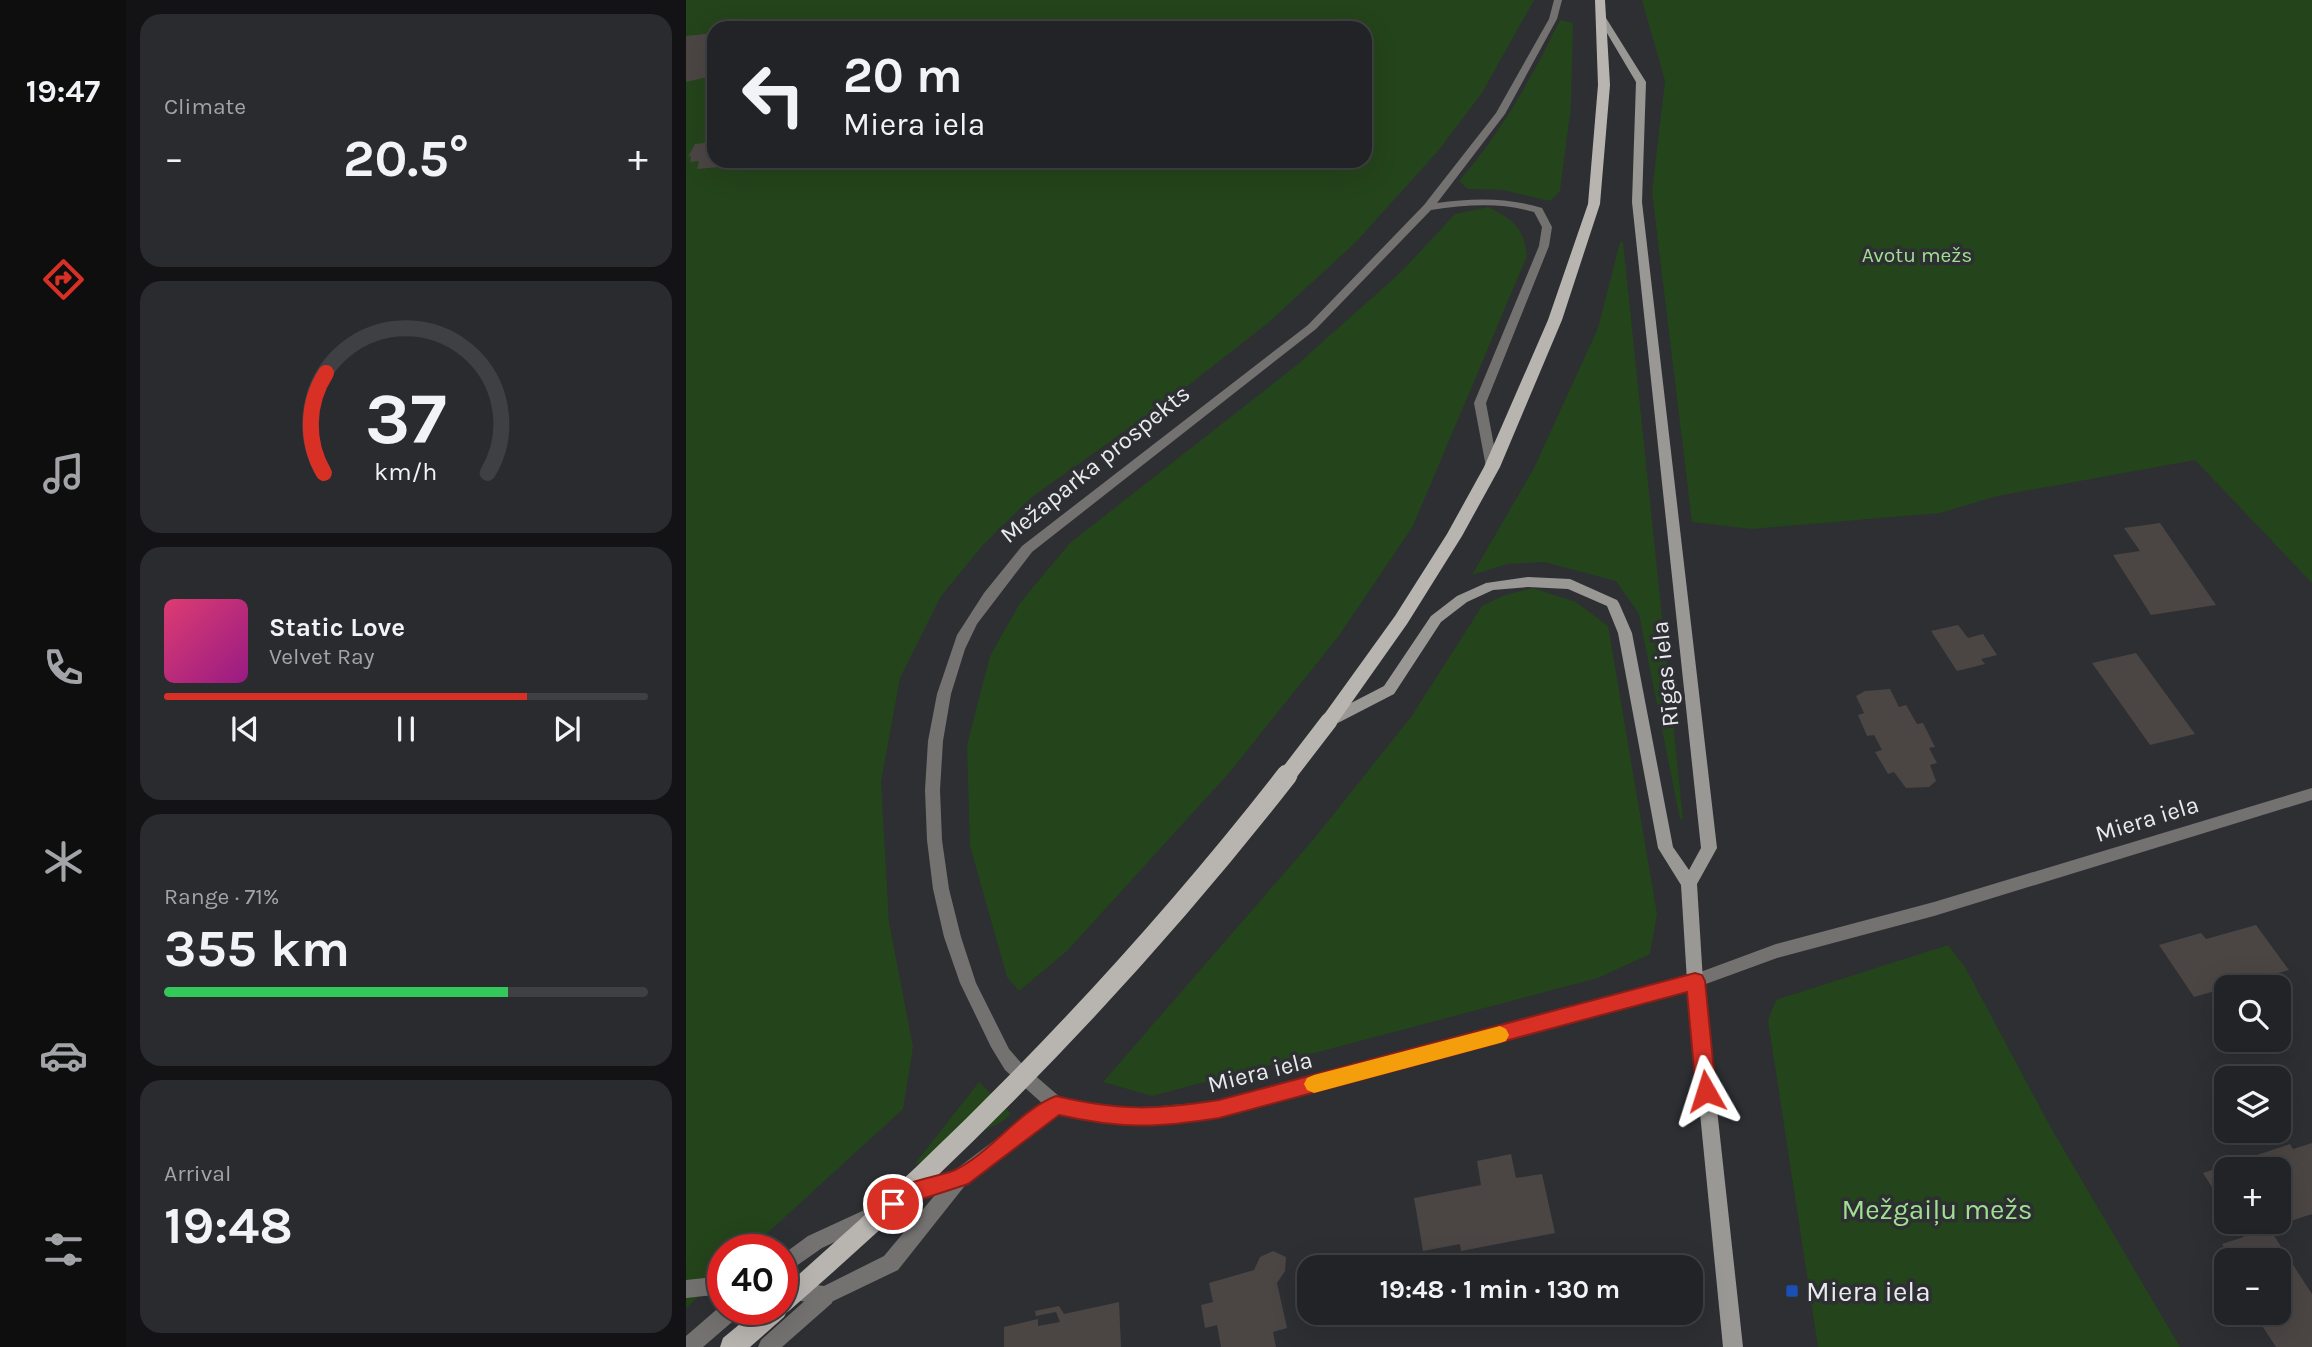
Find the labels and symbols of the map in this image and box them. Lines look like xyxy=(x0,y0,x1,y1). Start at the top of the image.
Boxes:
park label: Avotu mežs xyxy=(1862,243,1972,267)
street label: Mežaparka prospekts xyxy=(995,379,1195,549)
street label: Rīgas iela xyxy=(1646,620,1684,728)
street label: Miera iela xyxy=(2092,790,2202,848)
street label: Miera iela xyxy=(1205,1045,1315,1099)
position arrow xyxy=(1669,1054,1743,1128)
pin xyxy=(863,1174,923,1234)
park label: Mežgaiļu mežs xyxy=(1842,1193,2032,1226)
speed limit sign: 40 xyxy=(707,1234,798,1325)
place label: Miera iela xyxy=(1806,1275,1931,1308)
marker: Miera iela xyxy=(1784,1283,1800,1299)

